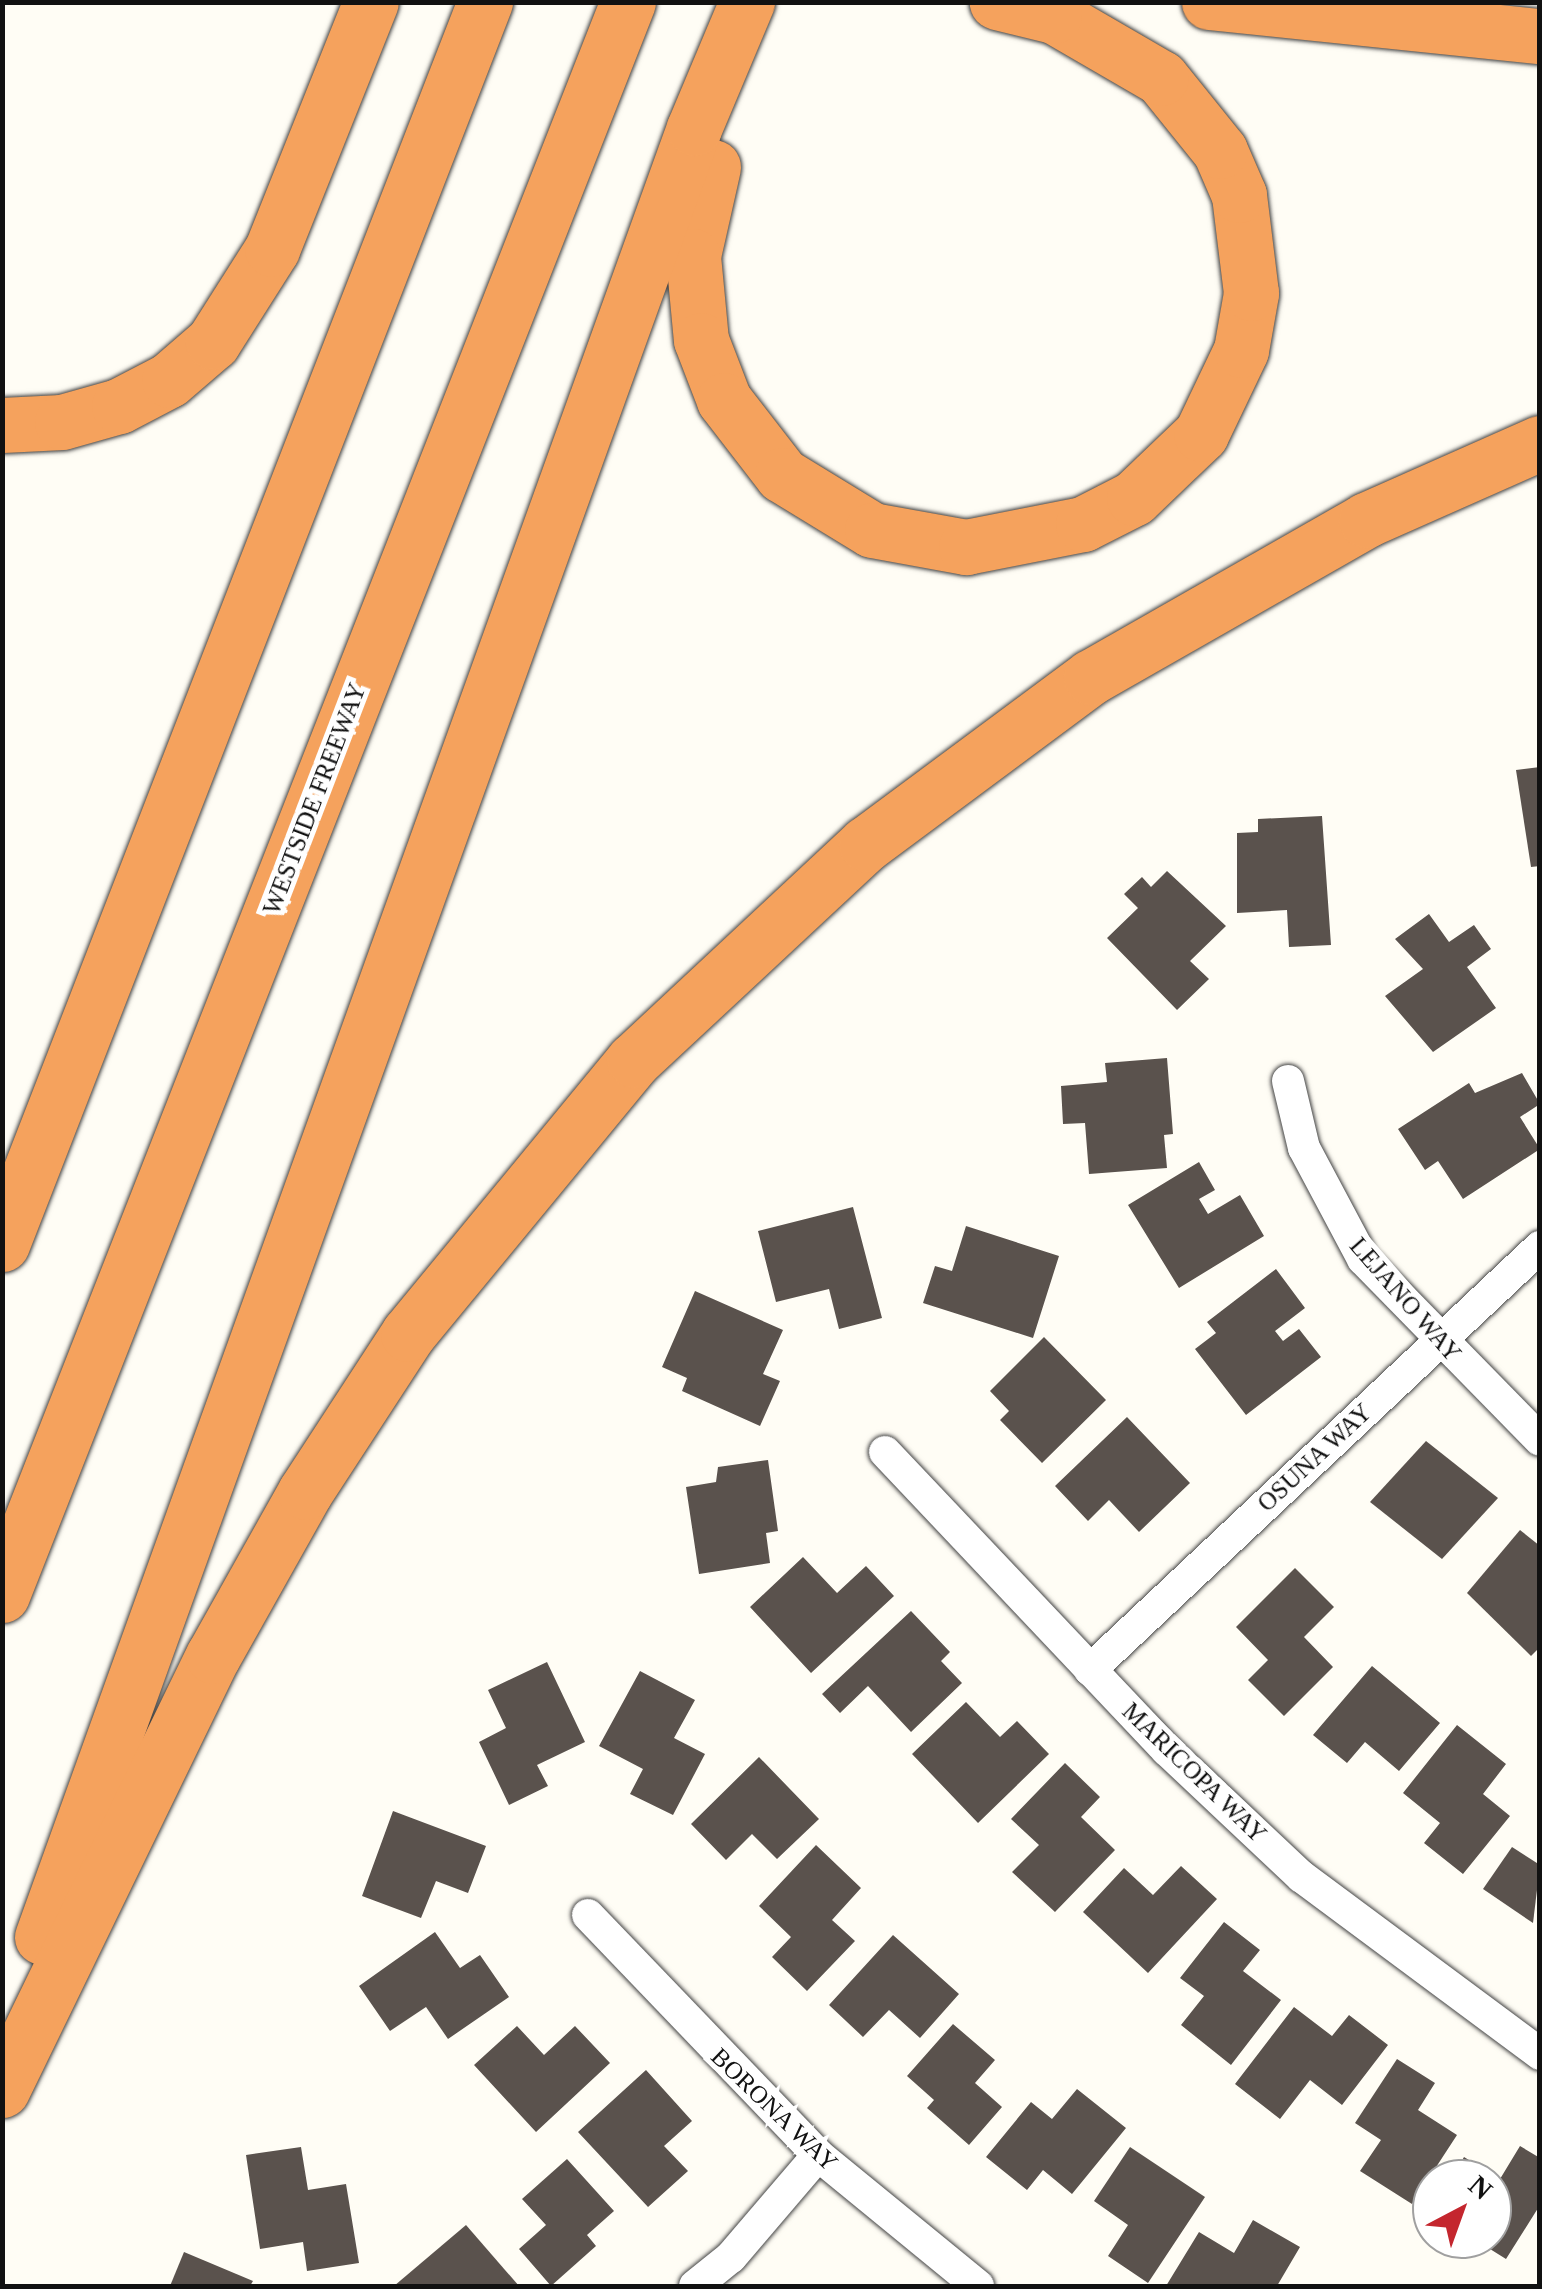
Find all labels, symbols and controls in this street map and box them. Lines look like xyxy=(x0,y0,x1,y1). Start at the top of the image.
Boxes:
street label: WESTSIDE FREEWAY xyxy=(257,679,373,919)
street label: LEJANO WAY xyxy=(1343,1232,1467,1368)
street label: OSUNA WAY xyxy=(1251,1397,1379,1519)
street label: MARICOPA WAY xyxy=(1115,1696,1273,1850)
street label: BORONA WAY xyxy=(704,2041,844,2179)
north arrow xyxy=(1412,2159,1512,2259)
text: N xyxy=(1463,2169,1498,2206)

